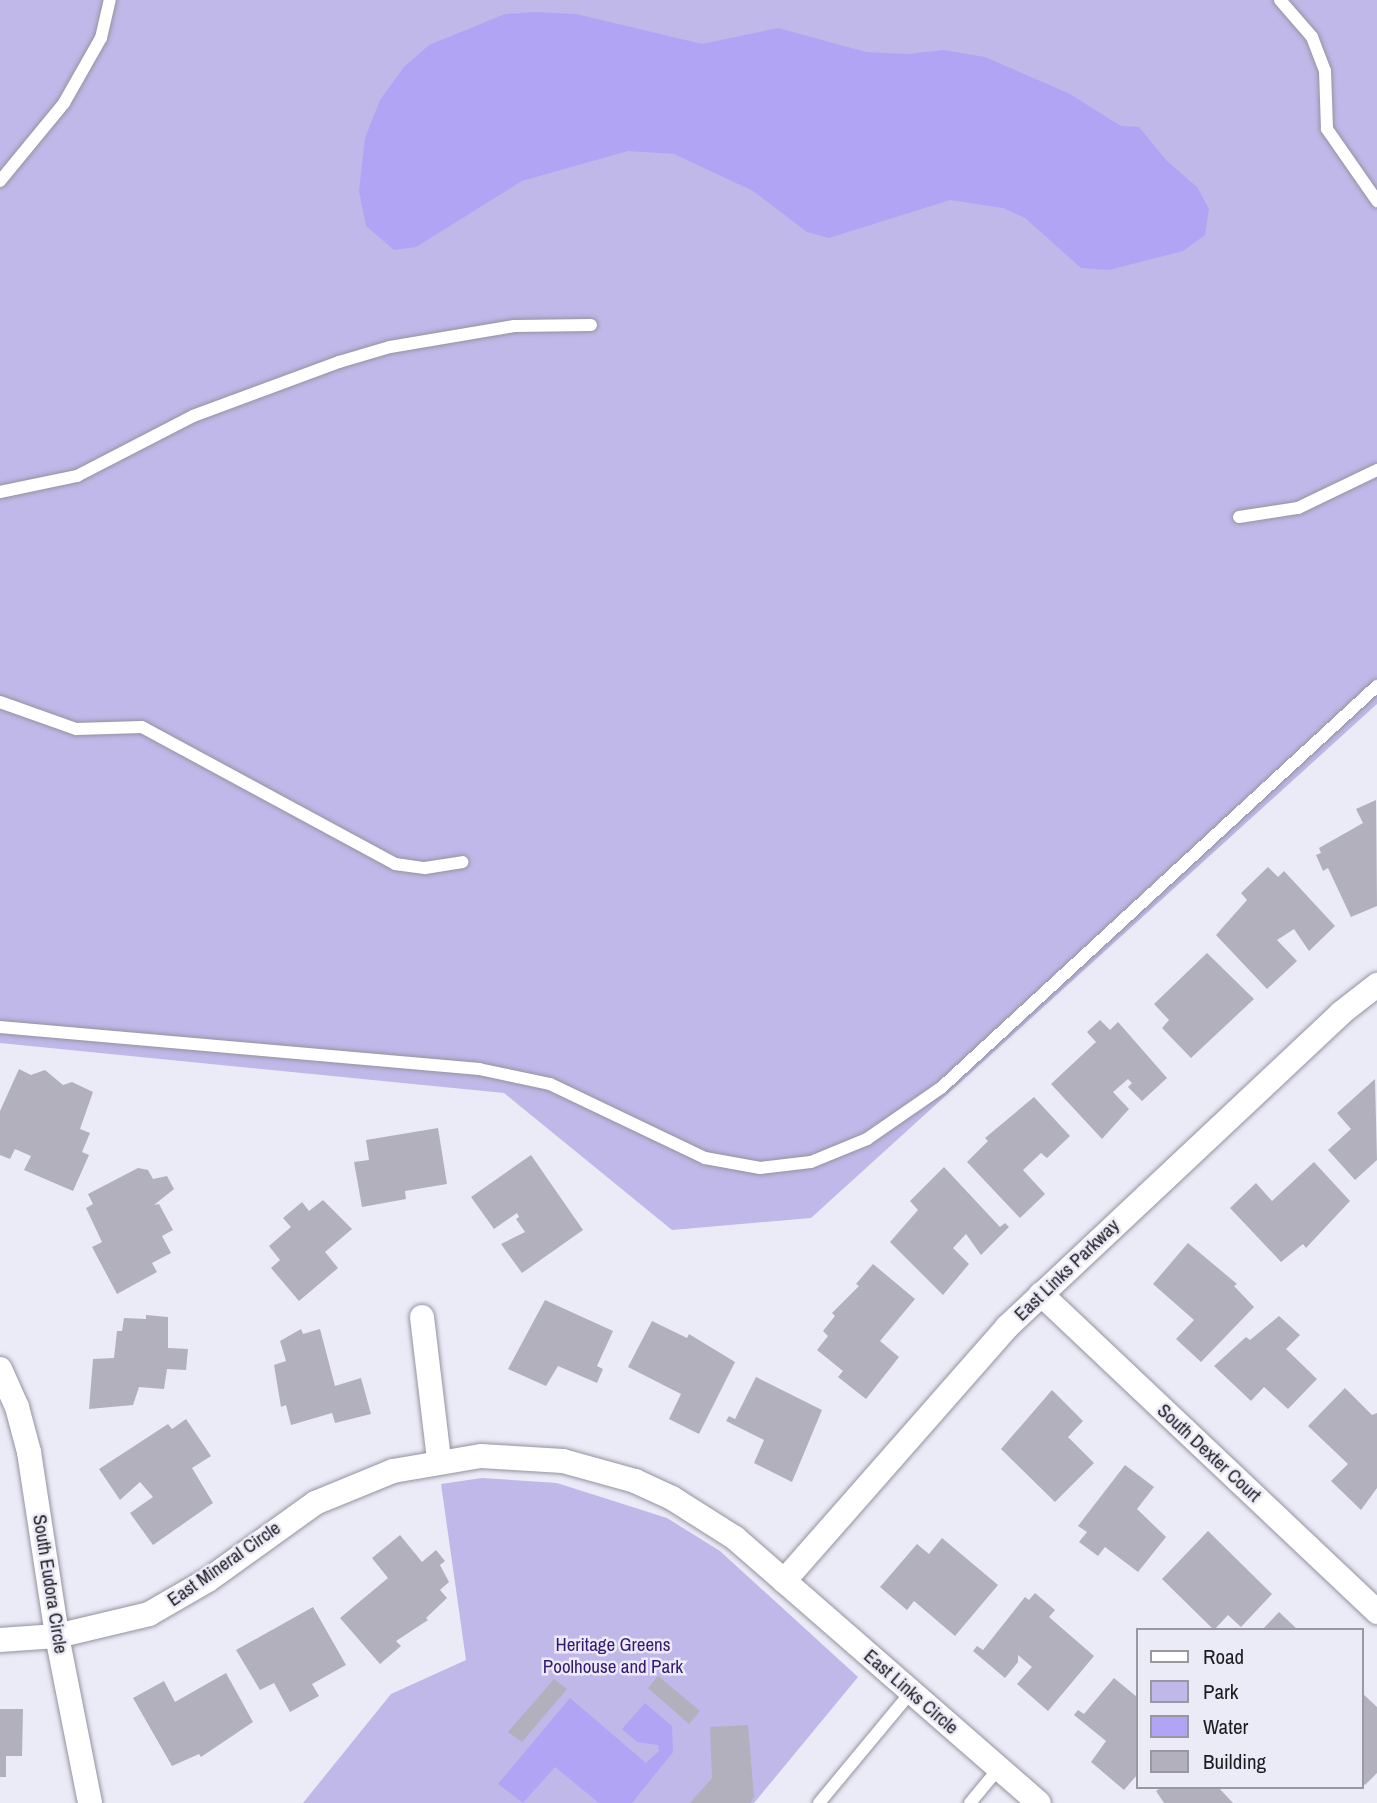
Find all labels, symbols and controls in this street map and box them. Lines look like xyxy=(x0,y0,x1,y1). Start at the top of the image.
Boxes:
street label: East Links Parkway xyxy=(1010,1214,1124,1326)
street label: South Dexter Court xyxy=(1152,1399,1266,1507)
street label: South Eudora Circle xyxy=(28,1513,72,1655)
street label: East Mineral Circle xyxy=(163,1517,285,1611)
legend xyxy=(1136,1628,1363,1789)
park label: Heritage Greens Poolhouse and Park xyxy=(543,1634,683,1678)
text: Road xyxy=(1203,1642,1244,1671)
street label: East Links Circle xyxy=(859,1645,963,1739)
text: Park xyxy=(1203,1677,1238,1706)
text: Water xyxy=(1203,1712,1248,1741)
text: Building xyxy=(1203,1747,1266,1776)

